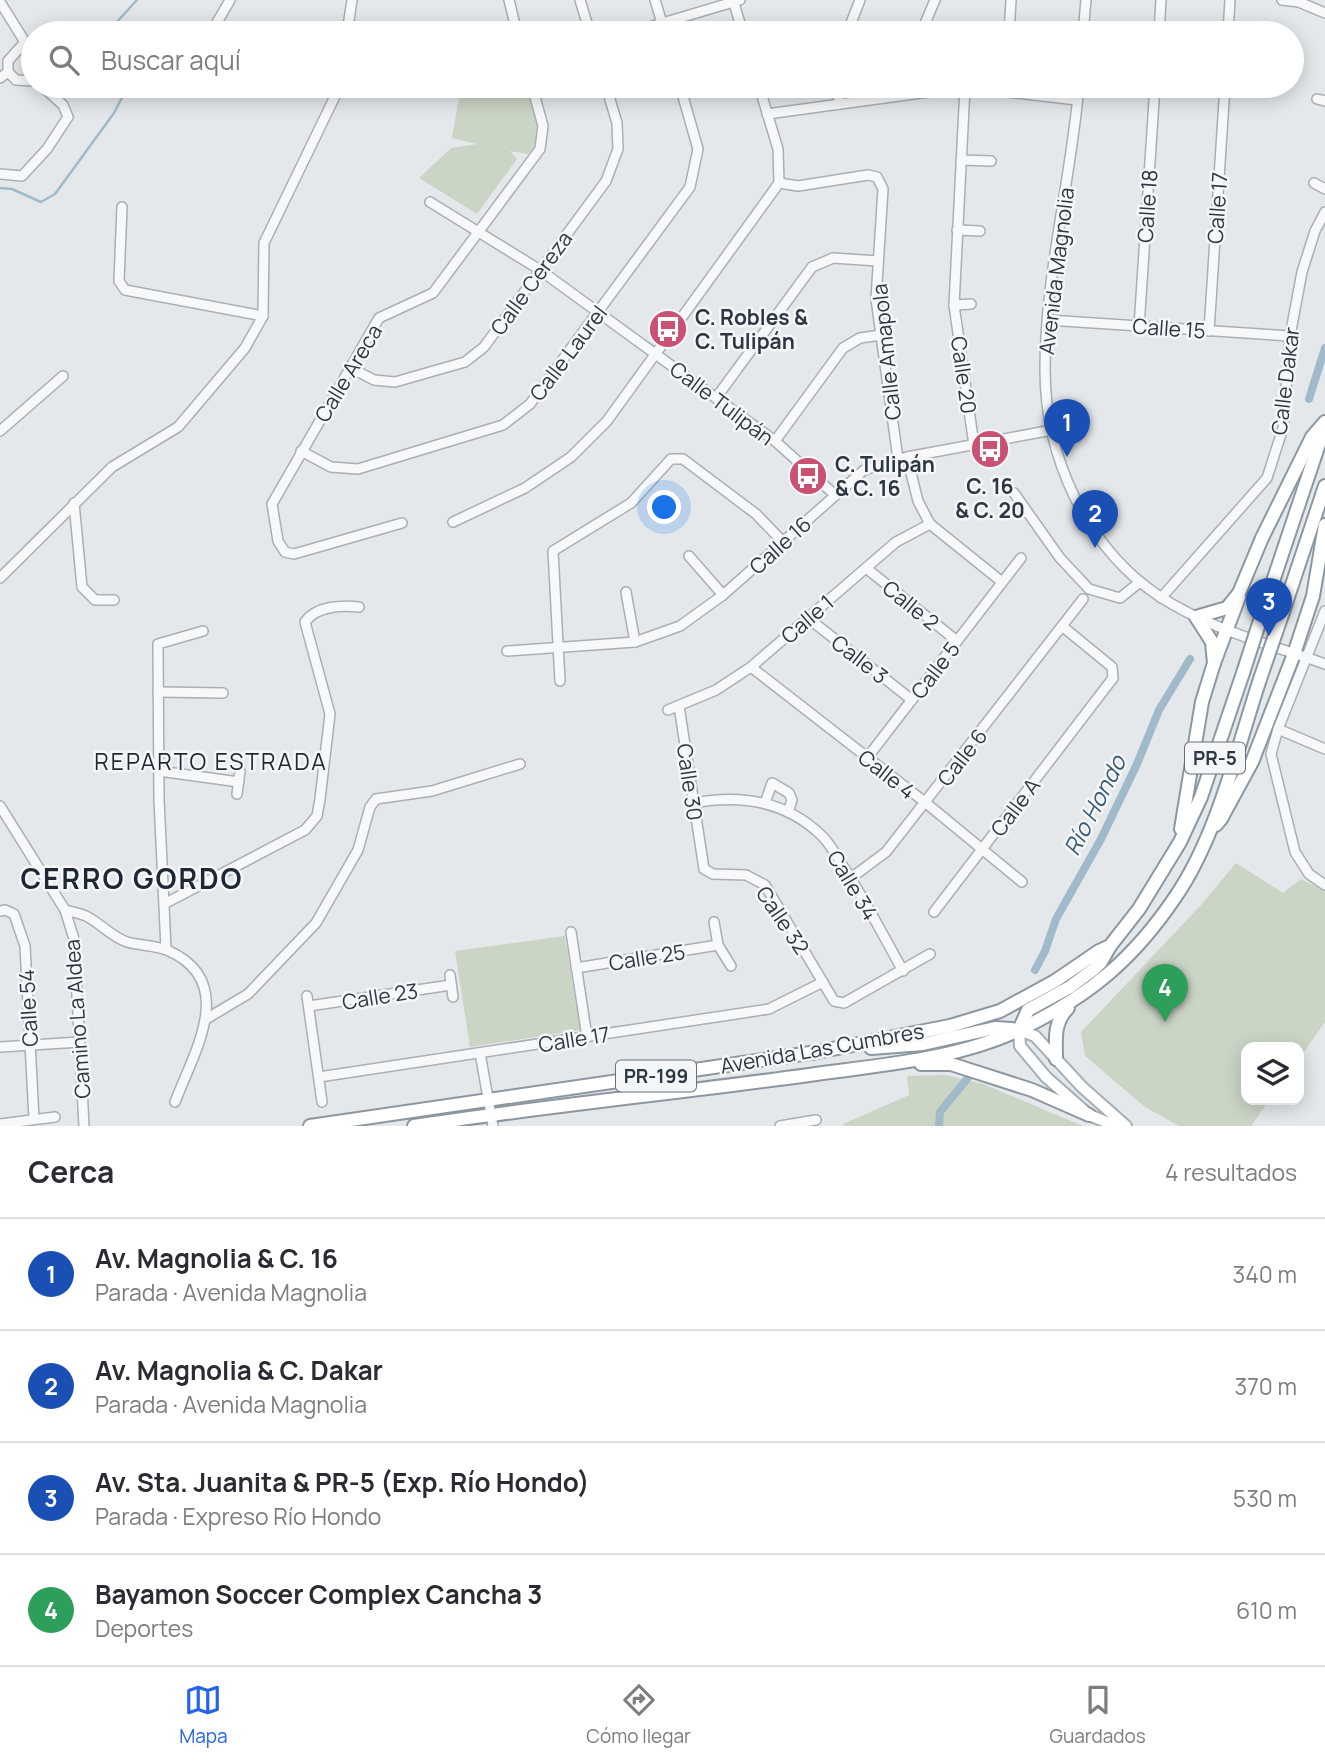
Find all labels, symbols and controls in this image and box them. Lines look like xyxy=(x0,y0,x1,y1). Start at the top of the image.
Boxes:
search box xyxy=(21,21,1304,98)
icon: search xyxy=(45,41,83,79)
text: Buscar aquí xyxy=(101,42,241,78)
street label: Calle 18 xyxy=(1130,168,1164,244)
street label: Calle 17 xyxy=(1201,171,1233,245)
street label: Avenida Magnolia xyxy=(1032,186,1080,356)
street label: Calle Cereza xyxy=(484,225,578,341)
street label: Calle Amapola xyxy=(865,282,907,422)
street label: Calle Laurel xyxy=(523,300,613,406)
place label: C. Robles & C. Tulipán xyxy=(695,303,808,355)
bus stop icon: C. Robles & C. Tulipán xyxy=(647,308,689,350)
street label: Calle 15 xyxy=(1131,311,1207,345)
street label: Calle Areca xyxy=(308,319,388,427)
street label: Calle Dakar xyxy=(1264,325,1306,437)
street label: Calle 20 xyxy=(945,335,983,415)
street label: Calle Tulipán xyxy=(664,355,780,451)
pin: 1 xyxy=(1044,399,1090,457)
bus stop icon: C. 16 & C. 20 xyxy=(969,428,1011,470)
place label: C. Tulipán & C. 16 xyxy=(835,450,935,502)
bus stop icon: C. Tulipán & C. 16 xyxy=(787,455,829,497)
place label: C. 16 & C. 20 xyxy=(955,472,1025,524)
your location xyxy=(647,490,681,524)
pin: 2 xyxy=(1072,490,1118,548)
street label: Calle 16 xyxy=(743,510,817,580)
street label: Calle 2 xyxy=(877,574,945,636)
pin: 3 xyxy=(1246,578,1292,636)
street label: Calle 1 xyxy=(775,588,839,650)
street label: Calle 3 xyxy=(826,628,894,690)
street label: Calle 5 xyxy=(904,636,966,704)
street label: Calle 6 xyxy=(931,722,993,792)
street label: Calle 30 xyxy=(671,742,709,822)
street label: Calle 4 xyxy=(853,743,921,805)
road number: PR-5 xyxy=(1185,743,1245,774)
district label: REPARTO ESTRADA xyxy=(94,745,328,777)
water label: Río Hondo xyxy=(1055,748,1133,860)
street label: Calle A xyxy=(984,772,1046,842)
street label: Calle 34 xyxy=(821,845,885,925)
district label: CERRO GORDO xyxy=(20,859,244,897)
street label: Calle 32 xyxy=(750,880,816,960)
street label: Calle 25 xyxy=(607,937,687,977)
street label: Camino La Aldea xyxy=(57,939,97,1099)
pin: 4 xyxy=(1142,964,1188,1022)
street label: Calle 54 xyxy=(12,969,44,1047)
street label: Calle 23 xyxy=(340,976,420,1016)
street label: Avenida Las Cumbres xyxy=(718,1016,926,1080)
street label: Calle 17 xyxy=(536,1020,612,1058)
map controls xyxy=(1241,1042,1304,1105)
button: layers xyxy=(1241,1042,1304,1105)
road number: PR-199 xyxy=(616,1060,696,1092)
text: Cerca xyxy=(28,1151,114,1192)
text: 4 resultados xyxy=(1165,1156,1297,1188)
text: Av. Magnolia & C. 16 xyxy=(95,1240,338,1276)
text: 1 xyxy=(46,1258,56,1290)
text: 340 m xyxy=(1233,1258,1297,1290)
text: Parada · Avenida Magnolia xyxy=(95,1276,367,1308)
text: Av. Magnolia & C. Dakar xyxy=(95,1352,383,1388)
text: 2 xyxy=(44,1370,58,1402)
text: 370 m xyxy=(1235,1370,1297,1402)
text: Parada · Avenida Magnolia xyxy=(95,1388,367,1420)
text: Av. Sta. Juanita & PR-5 (Exp. Río Hondo) xyxy=(95,1464,590,1500)
text: 3 xyxy=(44,1482,58,1514)
text: 530 m xyxy=(1233,1482,1297,1514)
text: Parada · Expreso Río Hondo xyxy=(95,1500,381,1532)
text: Bayamon Soccer Complex Cancha 3 xyxy=(95,1576,542,1612)
text: 4 xyxy=(44,1594,58,1626)
text: 610 m xyxy=(1236,1594,1297,1626)
text: Deportes xyxy=(95,1612,193,1644)
tab: Mapa xyxy=(179,1681,228,1749)
tab: Cómo llegar xyxy=(586,1681,691,1749)
tab: Guardados xyxy=(1050,1681,1146,1749)

